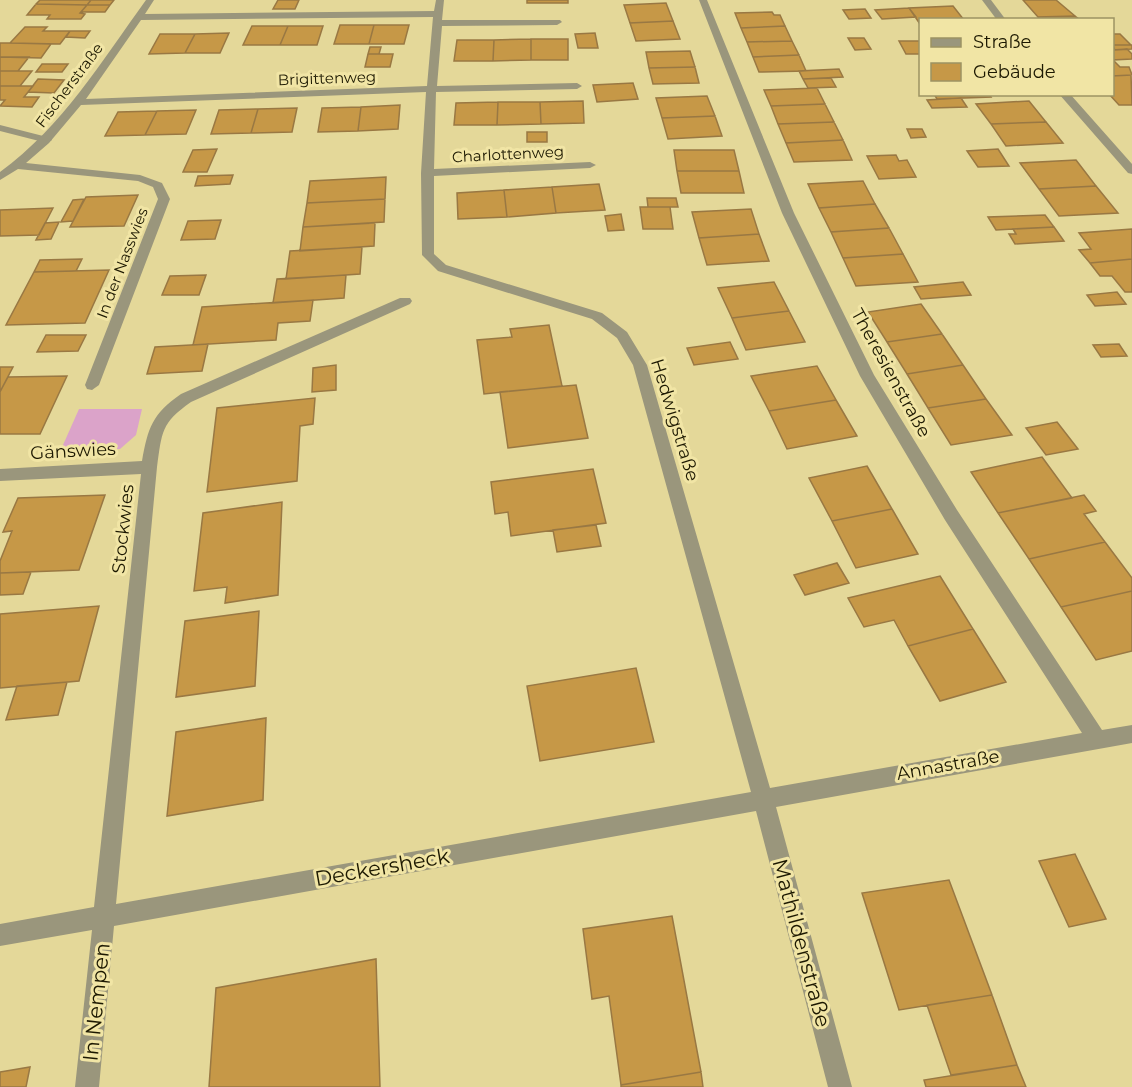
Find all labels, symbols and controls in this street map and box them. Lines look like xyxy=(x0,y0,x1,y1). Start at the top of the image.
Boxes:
legend xyxy=(919,18,1114,96)
text: Straße xyxy=(973,31,1032,53)
street label: Fischerstraße xyxy=(31,39,107,131)
text: Gebäude xyxy=(973,61,1056,83)
street label: Brigittenweg xyxy=(277,67,377,89)
street label: Charlottenweg xyxy=(452,142,564,166)
street label: In der Nasswies xyxy=(92,205,152,321)
street label: Theresienstraße xyxy=(846,305,936,441)
street label: Hedwigstraße xyxy=(646,356,704,484)
street label: Gänswies xyxy=(30,438,117,464)
street label: Stockwies xyxy=(107,483,139,575)
street label: Annastraße xyxy=(895,745,1001,785)
street label: Deckersheck xyxy=(313,843,452,891)
street label: Mathildenstraße xyxy=(768,856,836,1030)
street label: In Nempen xyxy=(77,941,115,1063)

